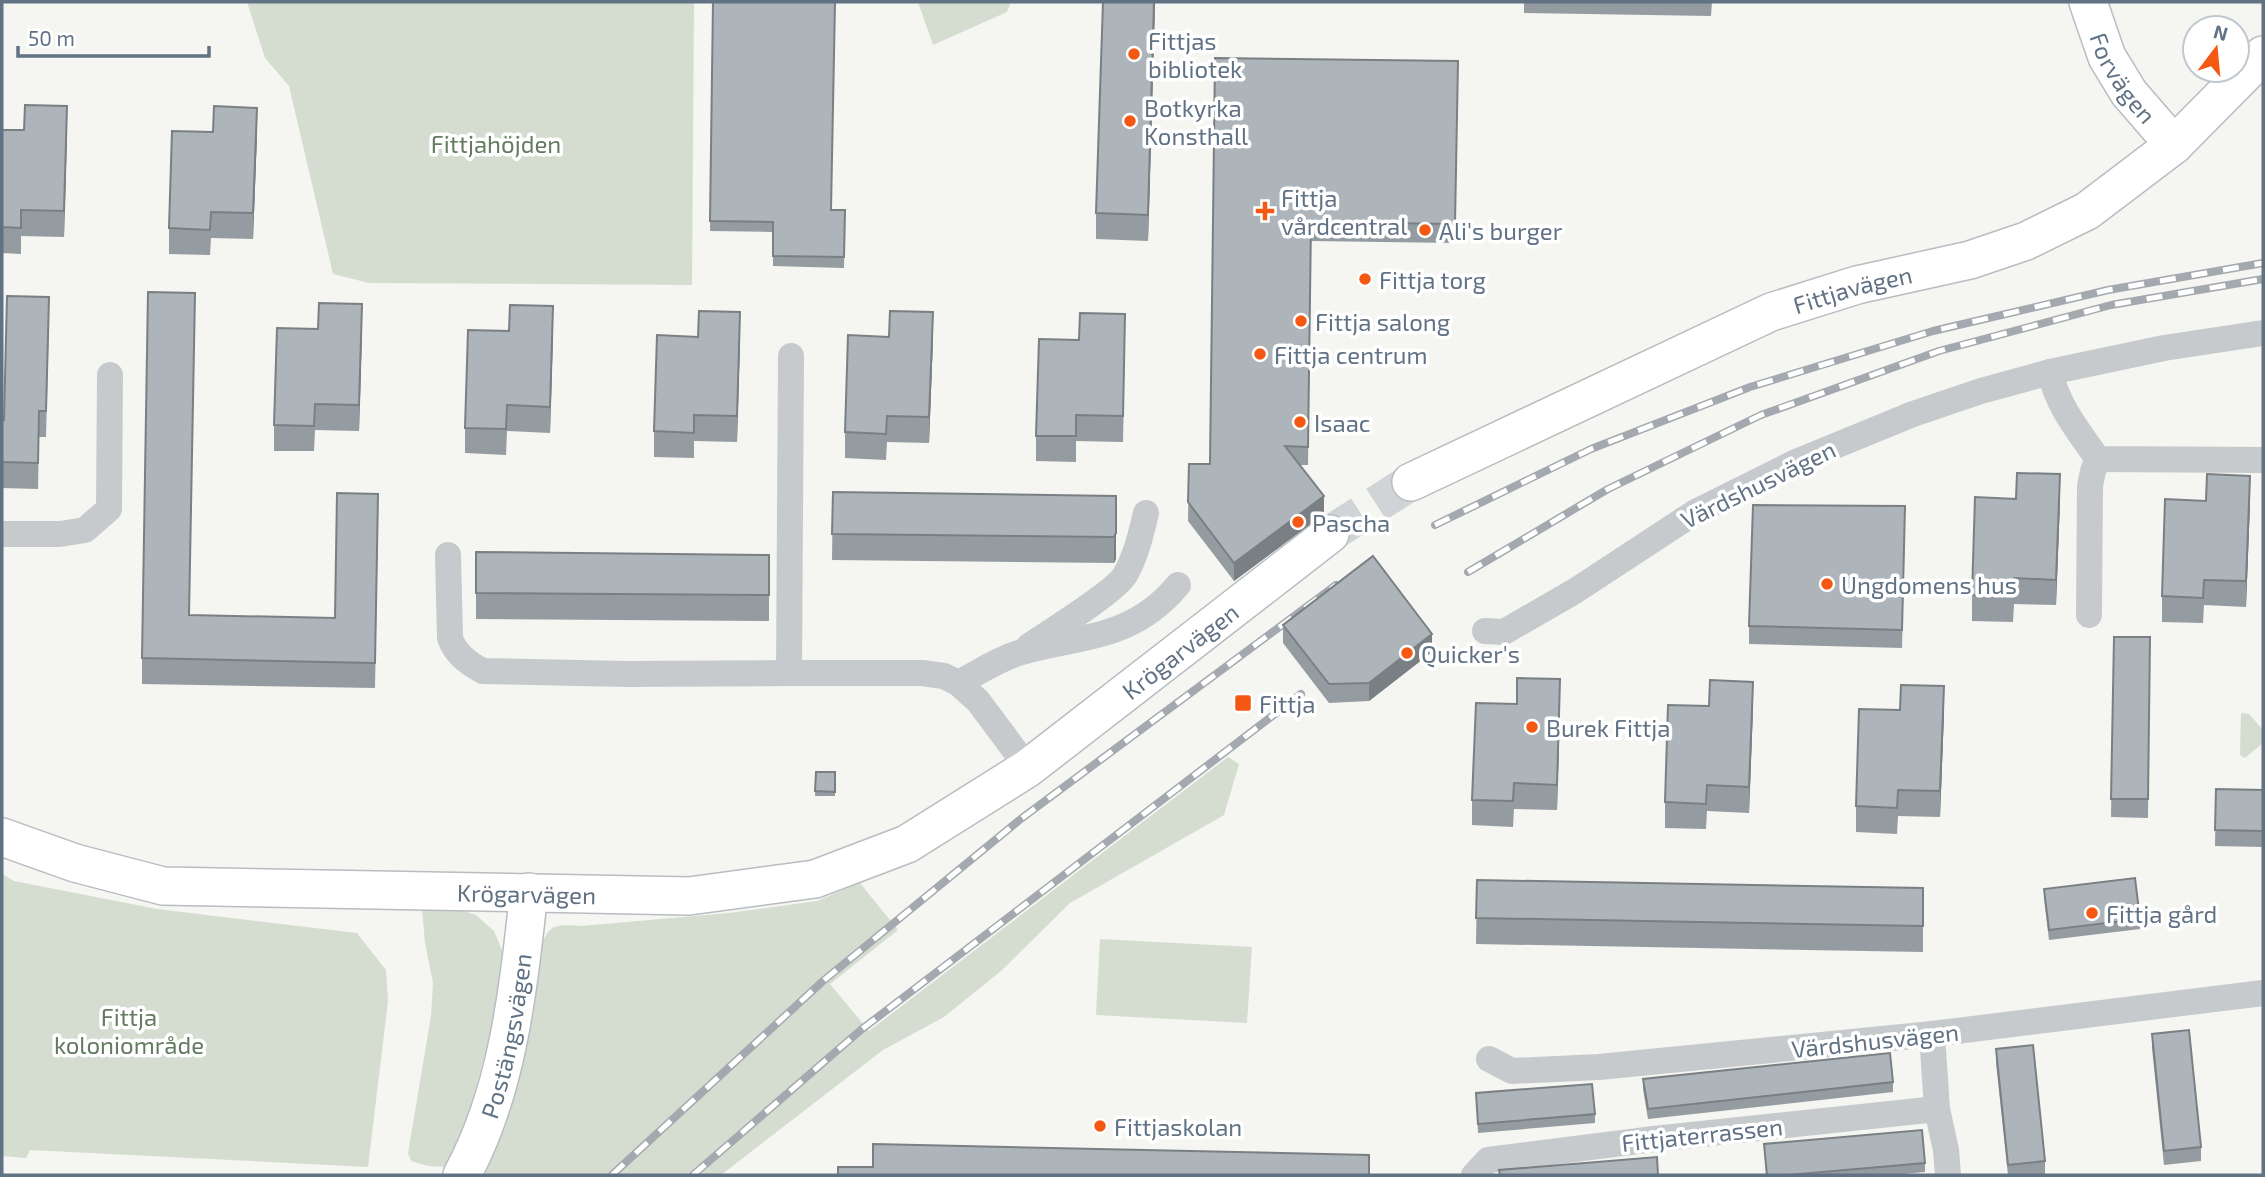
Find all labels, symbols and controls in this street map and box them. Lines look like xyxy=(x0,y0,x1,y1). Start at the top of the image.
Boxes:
scale bar xyxy=(18,14,208,58)
north arrow xyxy=(2181,14,2251,84)
text: N xyxy=(2211,19,2231,45)
text: 50 m xyxy=(28,25,75,50)
place label: Fittjas bibliotek xyxy=(1148,26,1242,83)
street label: Forvägen xyxy=(2085,29,2163,129)
marker: Fittjas bibliotek xyxy=(1126,46,1142,62)
place label: Botkyrka Konsthall xyxy=(1144,93,1248,150)
marker: Botkyrka Konsthall xyxy=(1122,113,1138,129)
park label: Fittjahöjden xyxy=(431,129,561,158)
place label: Fittja vårdcentral xyxy=(1281,183,1407,240)
marker: Fittja vårdcentral xyxy=(1255,201,1275,221)
place label: Ali's burger xyxy=(1439,216,1563,245)
marker: Ali's burger xyxy=(1417,222,1433,238)
street label: Fittjavägen xyxy=(1789,259,1915,319)
place label: Fittja torg xyxy=(1379,265,1486,294)
marker: Fittja torg xyxy=(1357,271,1373,287)
place label: Fittja salong xyxy=(1315,307,1450,336)
marker: Fittja salong xyxy=(1293,313,1309,329)
place label: Fittja centrum xyxy=(1274,340,1428,369)
marker: Fittja centrum xyxy=(1252,346,1268,362)
place label: Isaac xyxy=(1314,408,1371,437)
marker: Isaac xyxy=(1292,414,1308,430)
street label: Värdshusvägen xyxy=(1676,434,1840,534)
place label: Pascha xyxy=(1312,508,1390,537)
marker: Pascha xyxy=(1290,514,1306,530)
place label: Ungdomens hus xyxy=(1841,570,2017,599)
marker: Ungdomens hus xyxy=(1819,576,1835,592)
street label: Krögarvägen xyxy=(1116,596,1244,704)
place label: Quicker's xyxy=(1421,639,1520,668)
marker: Quicker's xyxy=(1399,645,1415,661)
place label: Fittja xyxy=(1259,689,1315,718)
marker: Fittja xyxy=(1233,693,1253,713)
place label: Burek Fittja xyxy=(1546,713,1670,742)
marker: Burek Fittja xyxy=(1524,719,1540,735)
street label: Krögarvägen xyxy=(457,877,596,909)
place label: Fittja gård xyxy=(2106,899,2217,928)
marker: Fittja gård xyxy=(2084,905,2100,921)
street label: Postängsvägen xyxy=(474,952,536,1122)
park label: Fittja koloniområde xyxy=(54,1002,204,1059)
street label: Värdshusvägen xyxy=(1790,1017,1960,1063)
street label: Fittjaterrassen xyxy=(1620,1111,1784,1157)
place label: Fittjaskolan xyxy=(1114,1112,1242,1141)
marker: Fittjaskolan xyxy=(1092,1118,1108,1134)

